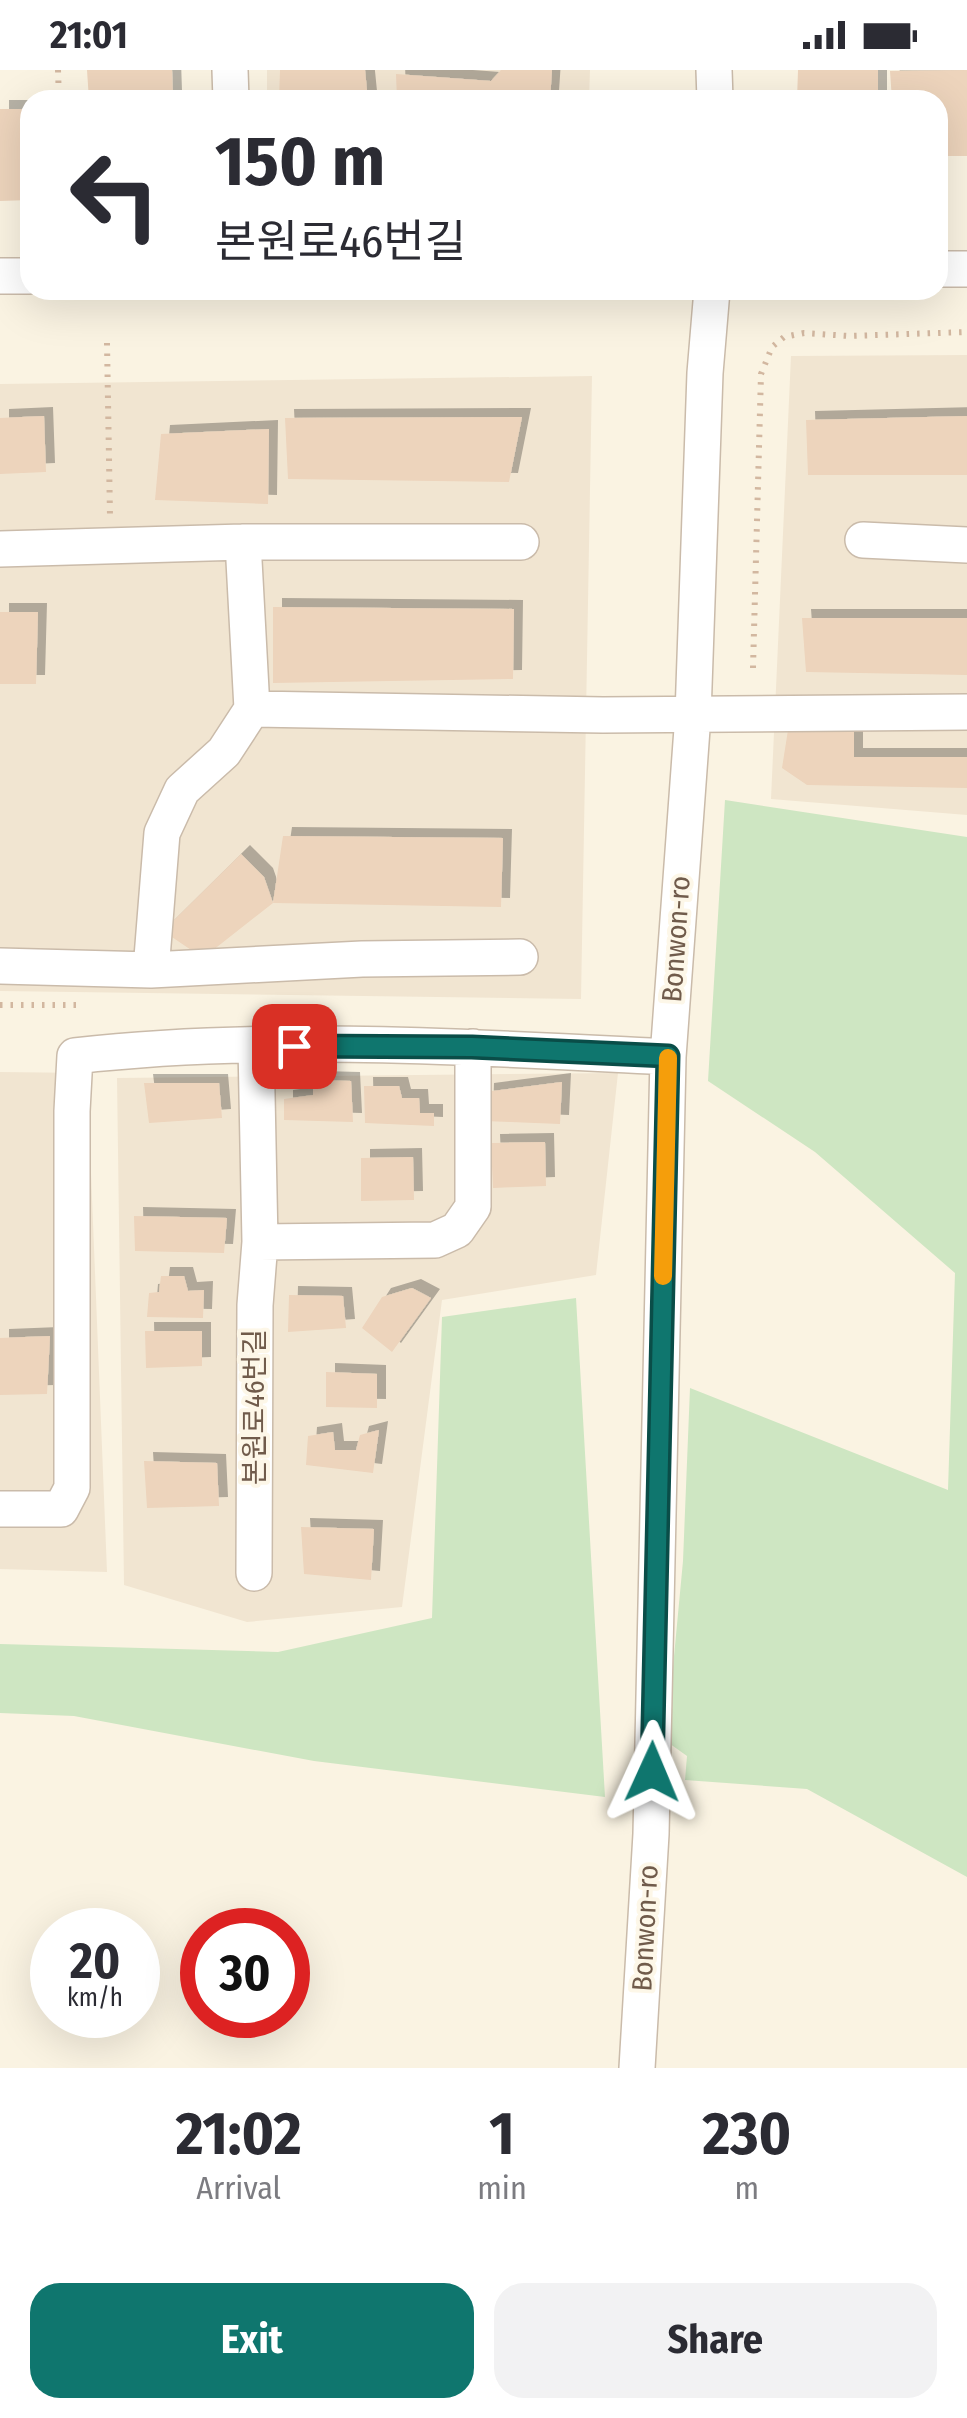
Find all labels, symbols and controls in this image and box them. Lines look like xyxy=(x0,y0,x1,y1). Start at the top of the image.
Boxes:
text: 21:01 xyxy=(50,12,128,58)
text: 150 m xyxy=(215,120,385,204)
icon: left xyxy=(50,130,180,260)
text: 본원로46번길 xyxy=(215,215,466,269)
street label: Bonwon-ro xyxy=(655,875,697,1003)
pin xyxy=(252,1004,337,1089)
icon: arrive xyxy=(267,1019,322,1074)
street label: 본원로46번길 xyxy=(238,1329,271,1485)
position arrow xyxy=(600,1720,704,1824)
street label: Bonwon-ro xyxy=(625,1864,665,1992)
speed limit sign: 30 xyxy=(180,1908,310,2038)
text: 20 xyxy=(70,1931,120,1991)
text: km/h xyxy=(67,1983,123,2013)
text: 21:02 xyxy=(176,2098,302,2170)
text: 1 xyxy=(489,2098,515,2170)
text: 230 xyxy=(702,2098,791,2170)
text: Arrival xyxy=(196,2169,281,2207)
text: min xyxy=(477,2169,527,2207)
text: m xyxy=(735,2169,759,2207)
button: Exit xyxy=(30,2283,474,2398)
button: Share xyxy=(494,2283,937,2398)

